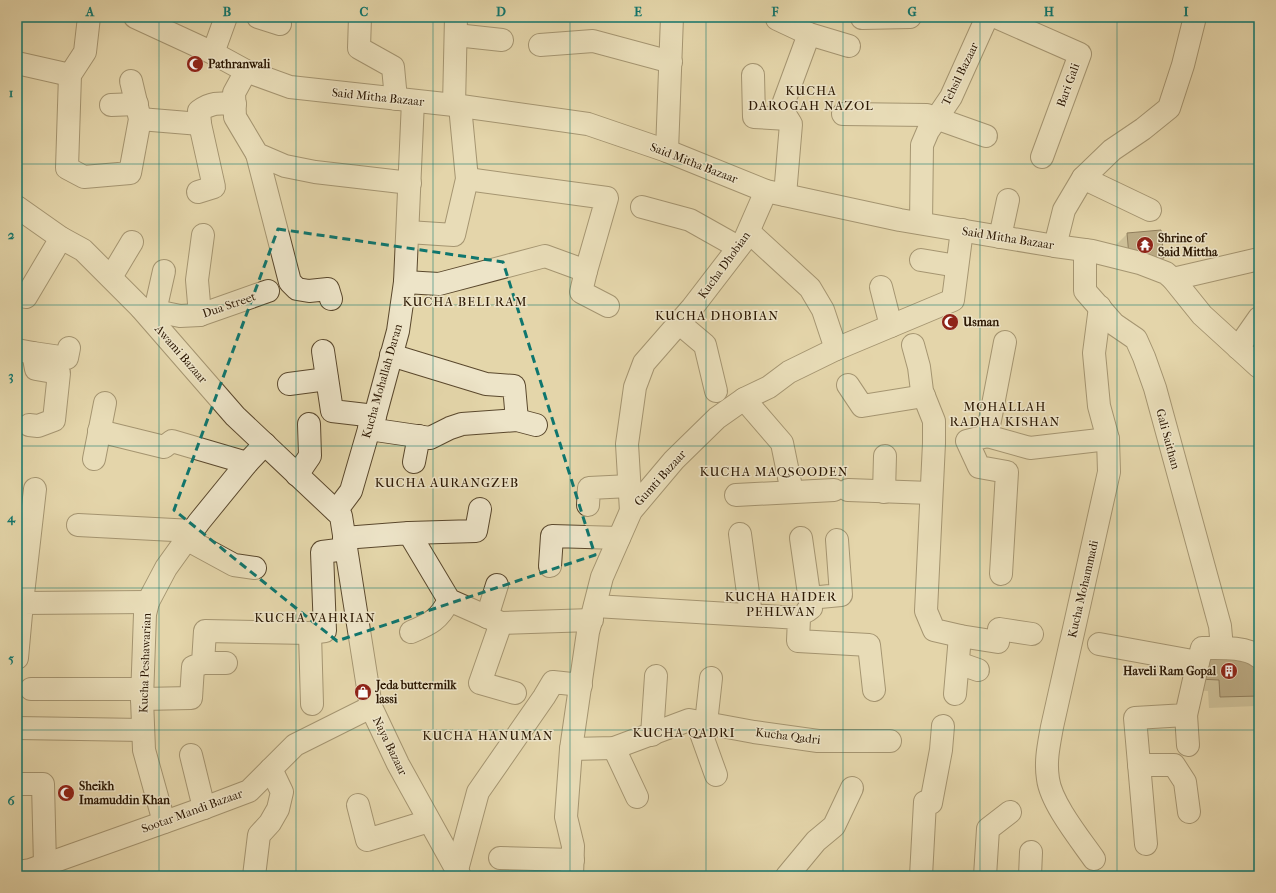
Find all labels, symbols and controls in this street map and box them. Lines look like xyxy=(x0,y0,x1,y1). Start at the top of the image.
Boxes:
text: A xyxy=(85,4,95,19)
text: B xyxy=(223,4,232,19)
text: C xyxy=(360,4,369,19)
text: D xyxy=(496,4,506,19)
text: E xyxy=(634,4,642,19)
text: F xyxy=(771,4,779,19)
text: G xyxy=(907,4,917,19)
text: H xyxy=(1044,4,1055,19)
text: I xyxy=(1183,4,1189,19)
street label: Tehsil Bazaar xyxy=(939,39,982,108)
mosque icon: Pathranwali xyxy=(185,54,205,74)
place label: Pathranwali xyxy=(208,57,271,71)
street label: Bari Gali xyxy=(1054,61,1083,109)
district label: KUCHA DAROGAH NAZOL xyxy=(748,83,874,113)
text: 1 xyxy=(9,85,14,100)
street label: Said Mitha Bazaar xyxy=(331,85,426,109)
street label: Said Mitha Bazaar xyxy=(648,140,741,186)
street label: Said Mitha Bazaar xyxy=(961,224,1056,252)
text: 2 xyxy=(8,227,15,242)
street label: Kucha Dhobian xyxy=(695,229,753,301)
place label: Shrine of Said Mittha xyxy=(1158,231,1218,259)
temple icon: Shrine of Said Mittha xyxy=(1135,235,1155,255)
street label: Dua Street xyxy=(200,289,258,321)
district label: KUCHA BELI RAM xyxy=(402,294,528,309)
district label: KUCHA DHOBIAN xyxy=(655,308,779,323)
mosque icon: Usman xyxy=(940,312,960,332)
place label: Usman xyxy=(962,315,1000,329)
street label: Awami Bazaar xyxy=(151,321,211,387)
street label: Kucha Mohallah Daran xyxy=(359,322,405,440)
text: 3 xyxy=(8,368,14,384)
district label: MOHALLAH RADHA KISHAN xyxy=(950,399,1060,429)
street label: Gali Saithan xyxy=(1153,407,1183,471)
street label: Gumti Bazaar xyxy=(631,446,689,509)
district label: KUCHA MAQSOODEN xyxy=(699,464,849,479)
district label: KUCHA AURANGZEB xyxy=(375,475,519,490)
text: 4 xyxy=(6,510,16,526)
street label: Kucha Mohammadi xyxy=(1065,538,1101,639)
district label: KUCHA HAIDER PEHLWAN xyxy=(725,589,837,619)
district label: KUCHA VAHRIAN xyxy=(254,610,376,625)
street label: Kucha Peshawarian xyxy=(136,613,154,713)
text: 5 xyxy=(8,651,14,666)
building icon: Haveli Ram Gopal xyxy=(1219,661,1239,681)
place label: Haveli Ram Gopal xyxy=(1123,664,1217,679)
place label: Jeda buttermilk lassi xyxy=(374,678,457,706)
shop icon: Jeda buttermilk lassi xyxy=(353,682,373,702)
street label: Naya Bazaar xyxy=(370,714,411,778)
district label: KUCHA QADRI xyxy=(633,725,735,740)
street label: Kucha Qadri xyxy=(755,725,822,747)
district label: KUCHA HANUMAN xyxy=(422,728,554,743)
place label: Sheikh Imamuddin Khan xyxy=(79,779,171,807)
mosque icon: Sheikh Imamuddin Khan xyxy=(56,783,76,803)
street label: Sootar Mandi Bazaar xyxy=(139,786,245,836)
text: 6 xyxy=(7,793,15,808)

